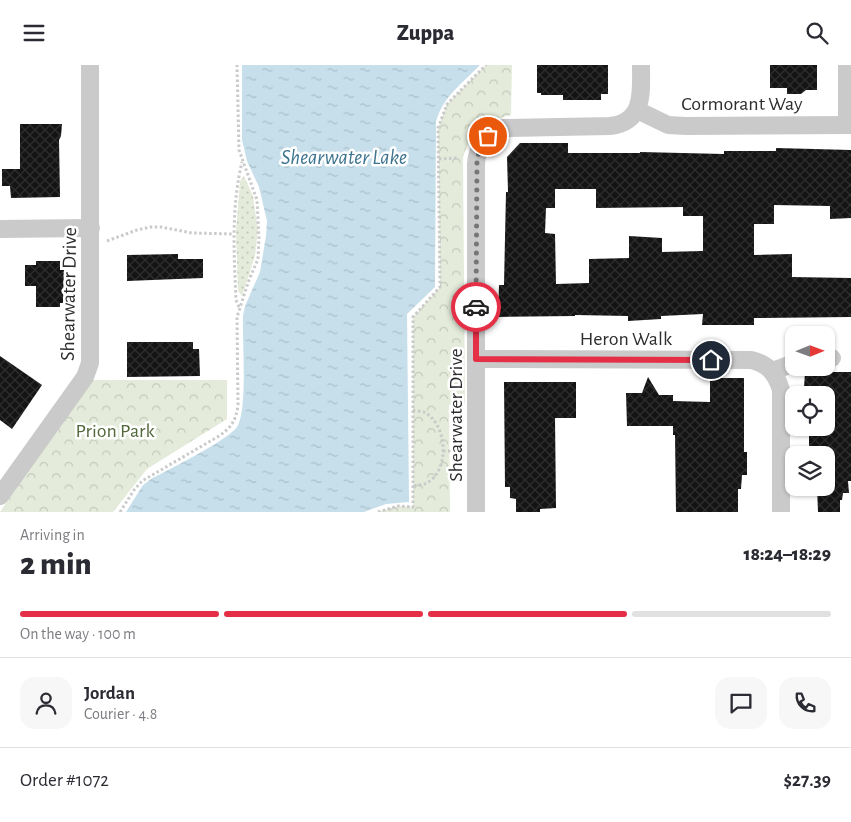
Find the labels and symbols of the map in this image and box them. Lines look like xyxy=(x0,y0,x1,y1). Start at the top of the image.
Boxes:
street label: Cormorant Way xyxy=(681,94,803,114)
pin xyxy=(467,115,509,157)
water label: Shearwater Lake xyxy=(281,147,407,168)
street label: Shearwater Drive xyxy=(58,227,80,361)
courier xyxy=(451,282,501,332)
north arrow xyxy=(785,326,835,376)
street label: Heron Walk xyxy=(580,329,672,349)
pin xyxy=(690,339,732,381)
street label: Shearwater Drive xyxy=(446,348,466,482)
park label: Prion Park xyxy=(75,421,155,441)

